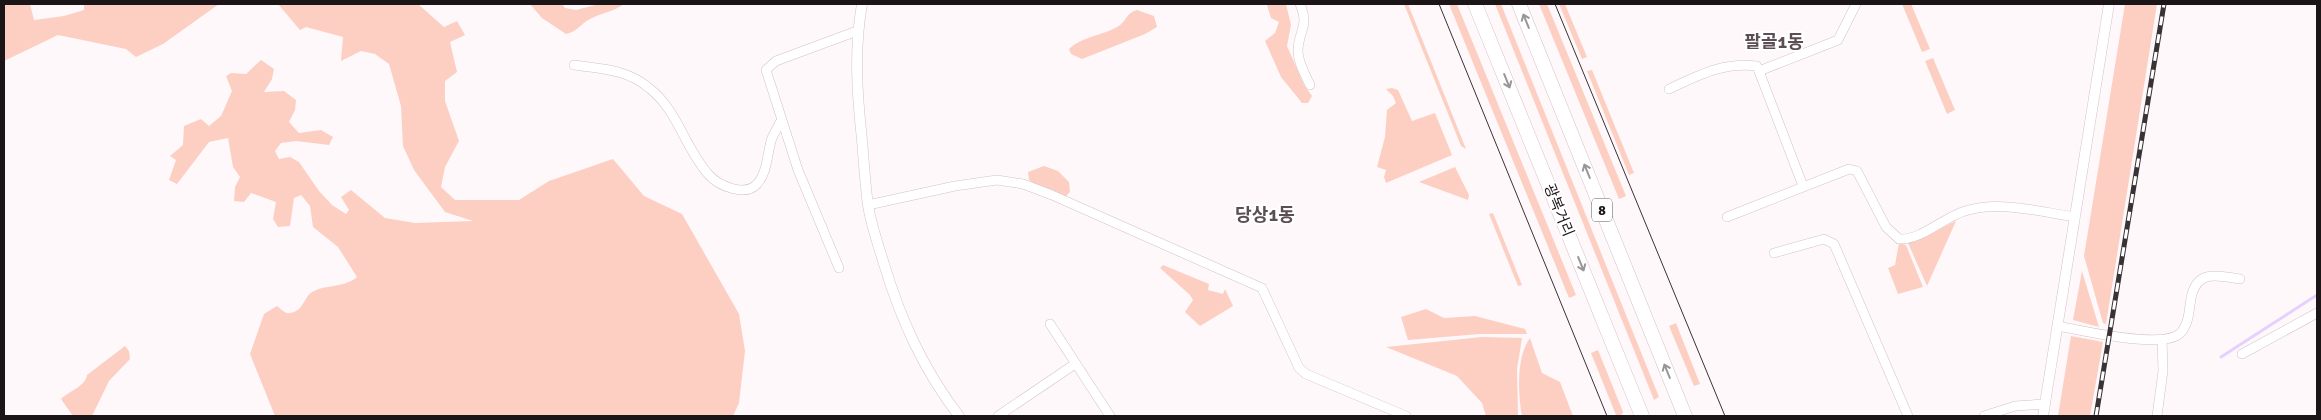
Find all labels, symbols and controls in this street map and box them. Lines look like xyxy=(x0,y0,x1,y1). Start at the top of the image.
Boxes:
one-way arrow xyxy=(1520,14,1530,29)
district label: 팔골1동 xyxy=(1744,31,1804,53)
one-way arrow xyxy=(1503,73,1512,88)
one-way arrow xyxy=(1581,164,1590,179)
street label: 광복거리 xyxy=(1540,181,1578,239)
road number: 8 xyxy=(1592,198,1612,222)
district label: 당상1동 xyxy=(1235,204,1295,226)
one-way arrow xyxy=(1577,256,1586,272)
one-way arrow xyxy=(1662,364,1672,379)

